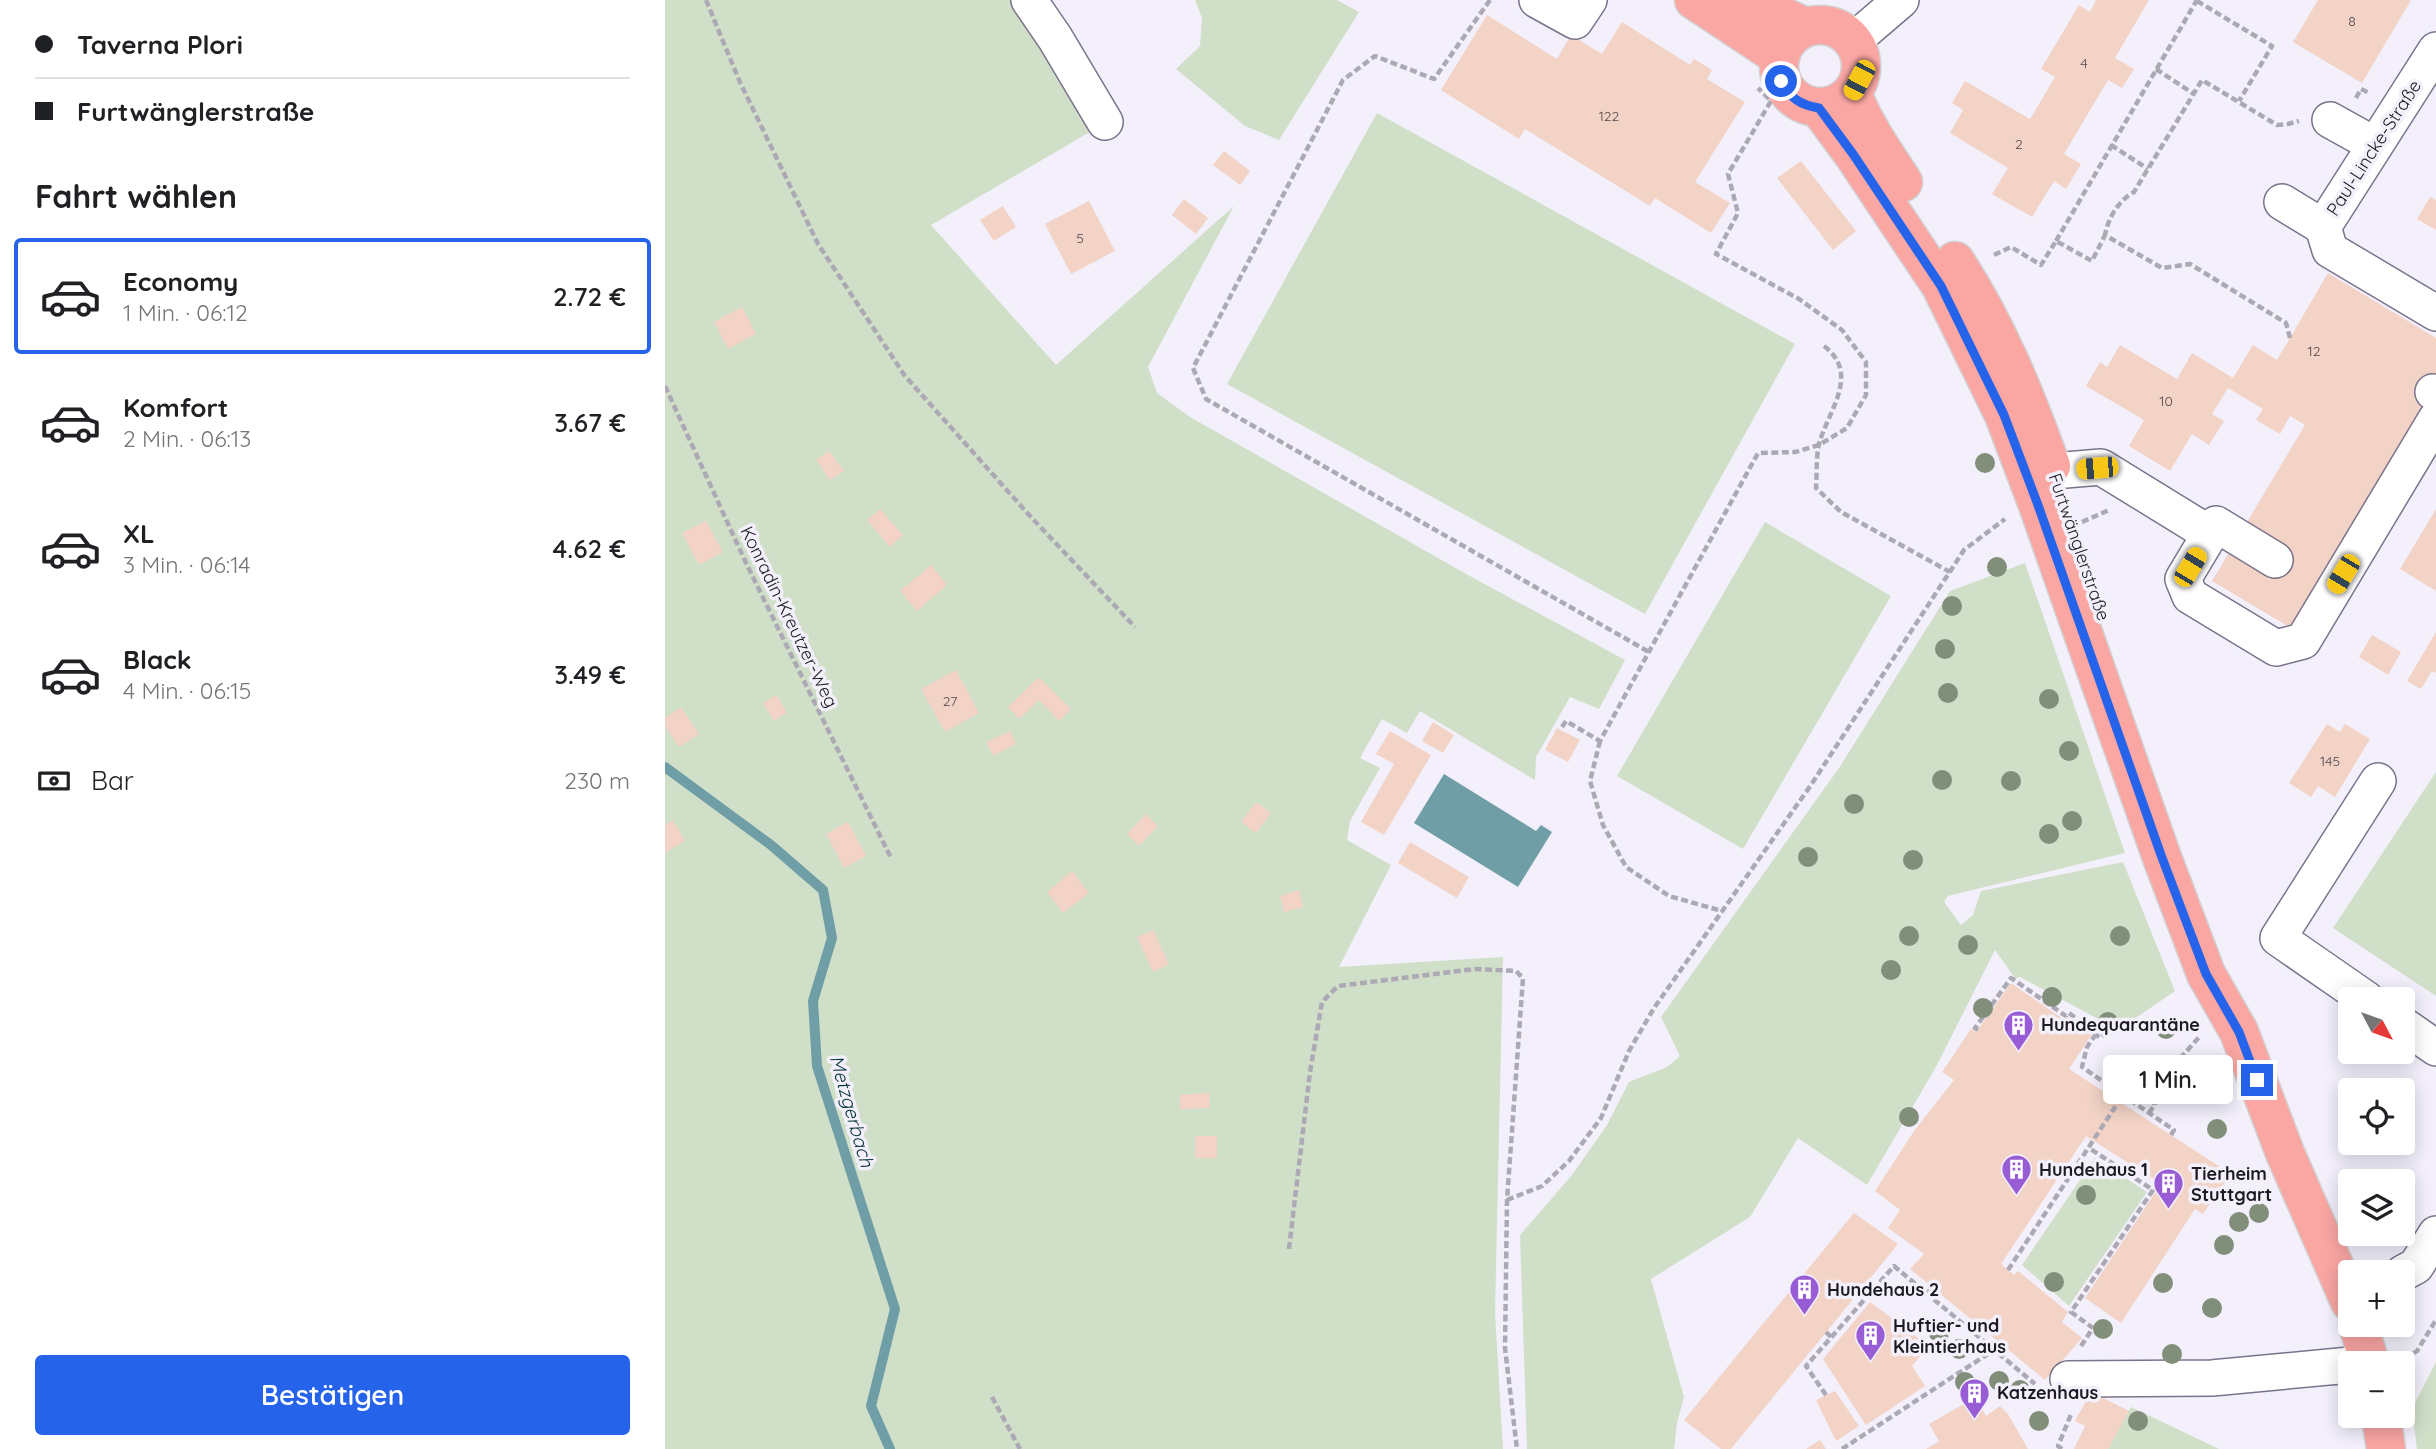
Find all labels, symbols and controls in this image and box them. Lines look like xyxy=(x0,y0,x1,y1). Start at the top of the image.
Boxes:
house number: 8 xyxy=(2348,12,2356,30)
text: Taverna Plori xyxy=(77,28,243,61)
house number: 4 xyxy=(2080,54,2088,72)
car xyxy=(1840,57,1879,103)
route start xyxy=(1765,65,1797,97)
street label: Paul-Lincke-Straße xyxy=(2321,76,2426,220)
text: Furtwänglerstraße xyxy=(77,95,314,128)
house number: 122 xyxy=(1599,107,1620,125)
house number: 2 xyxy=(2015,135,2023,153)
text: Fahrt wählen xyxy=(35,176,237,216)
house number: 5 xyxy=(1076,229,1084,247)
icon: car xyxy=(39,265,102,328)
text: Economy xyxy=(123,265,238,298)
text: 2.72 € xyxy=(553,280,626,313)
text: 1 Min. · 06:12 xyxy=(123,298,248,327)
house number: 12 xyxy=(2308,342,2321,360)
icon: car xyxy=(39,391,102,454)
text: Komfort xyxy=(123,391,228,424)
house number: 10 xyxy=(2159,392,2173,410)
text: 3.67 € xyxy=(554,406,626,439)
text: 2 Min. · 06:13 xyxy=(123,424,251,453)
car xyxy=(2076,456,2119,480)
street label: Furtwänglerstraße xyxy=(2043,470,2115,624)
icon: car xyxy=(39,517,102,580)
text: XL xyxy=(123,517,155,550)
street label: Konradin-Kreutzer-Weg xyxy=(736,522,843,711)
text: 4.62 € xyxy=(553,532,626,565)
car xyxy=(2171,544,2210,590)
text: 3 Min. · 06:14 xyxy=(123,550,250,579)
car xyxy=(2324,551,2363,597)
icon: car xyxy=(39,643,102,706)
text: Black xyxy=(123,643,192,676)
text: 3.49 € xyxy=(554,658,626,691)
text: 4 Min. · 06:15 xyxy=(123,676,251,705)
house number: 27 xyxy=(943,692,957,710)
house number: 145 xyxy=(2320,752,2340,770)
icon: cash xyxy=(35,762,73,800)
text: Bar xyxy=(91,764,134,797)
text: 230 m xyxy=(564,766,630,795)
north arrow xyxy=(2338,987,2415,1064)
map controls xyxy=(2338,987,2415,1428)
building icon: Hundequarantäne xyxy=(2001,1008,2035,1052)
place label: Hundequarantäne xyxy=(2041,1013,2200,1036)
water label: Metzgerbach xyxy=(825,1052,880,1171)
callout: 1 Min. xyxy=(2103,1056,2233,1104)
route end xyxy=(2241,1064,2273,1096)
text: 1 Min. xyxy=(2139,1065,2197,1094)
button: locate xyxy=(2338,1078,2415,1155)
building icon: Hundehaus 1 xyxy=(1999,1153,2033,1197)
place label: Hundehaus 1 xyxy=(2039,1158,2148,1181)
place label: Tierheim Stuttgart xyxy=(2191,1162,2272,1206)
building icon: Tierheim Stuttgart xyxy=(2151,1167,2185,1211)
button: layers xyxy=(2338,1169,2415,1246)
button: + xyxy=(2338,1260,2415,1337)
building icon: Hundehaus 2 xyxy=(1787,1273,1821,1317)
place label: Hundehaus 2 xyxy=(1827,1278,1939,1301)
place label: Huftier- und Kleintierhaus xyxy=(1893,1314,2006,1358)
building icon: Huftier- und Kleintierhaus xyxy=(1853,1319,1887,1363)
button: − xyxy=(2338,1351,2415,1428)
button: Bestätigen xyxy=(35,1355,630,1435)
building icon: Katzenhaus xyxy=(1957,1376,1991,1420)
place label: Katzenhaus xyxy=(1997,1381,2099,1404)

